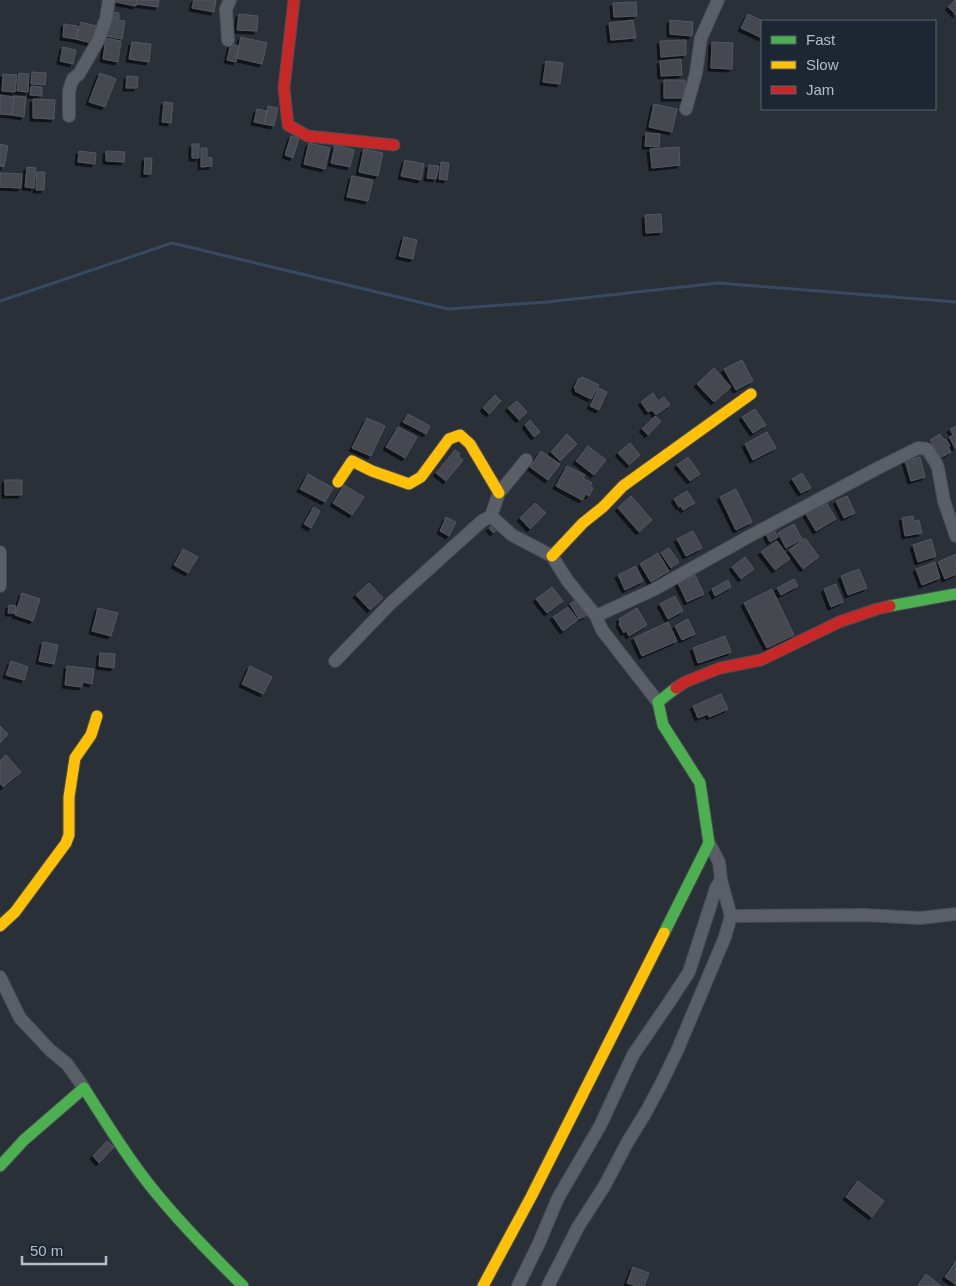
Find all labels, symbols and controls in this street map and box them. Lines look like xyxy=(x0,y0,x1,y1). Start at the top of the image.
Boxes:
legend xyxy=(761,20,936,110)
text: Fast xyxy=(806,31,836,48)
text: Slow xyxy=(806,56,839,73)
text: Jam xyxy=(806,81,834,98)
scale bar xyxy=(22,1234,106,1266)
text: 50 m xyxy=(30,1242,63,1259)

